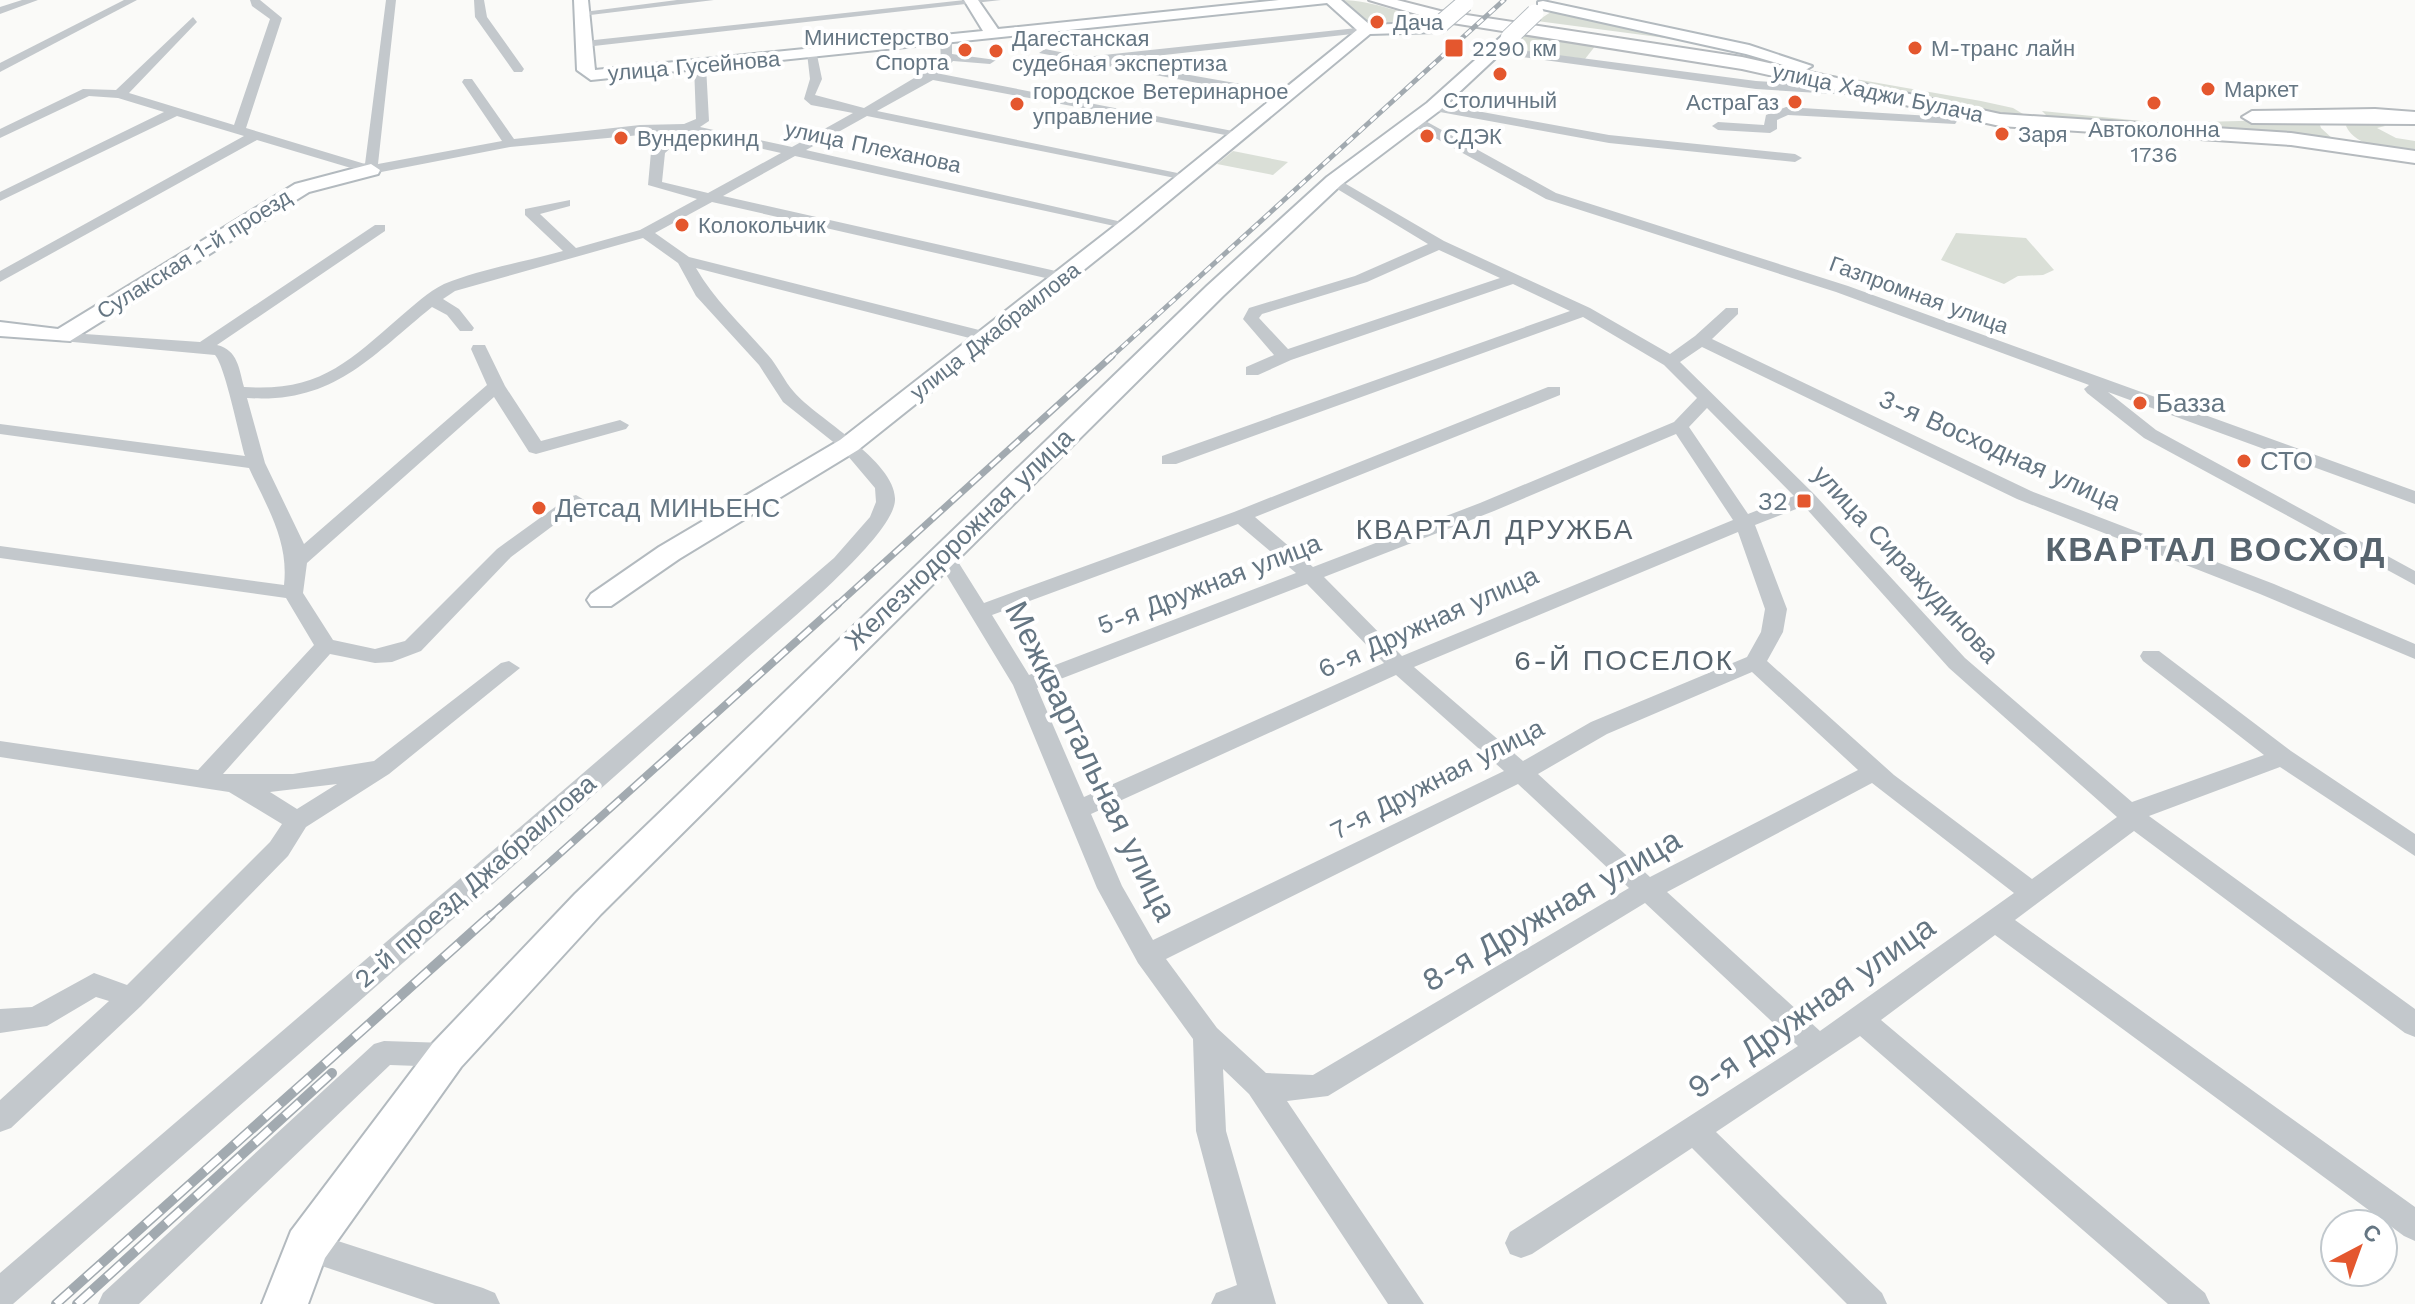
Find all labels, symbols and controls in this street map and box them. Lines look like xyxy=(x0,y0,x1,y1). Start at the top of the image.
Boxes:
place label: Дача xyxy=(1393,10,1444,35)
marker: Дача xyxy=(1368,13,1386,31)
place label: Министерство Спорта xyxy=(804,25,950,75)
place label: Дагестанская судебная экспертиза xyxy=(1012,26,1228,76)
place label: 2290 км xyxy=(1472,36,1557,61)
place label: М-транс лайн xyxy=(1931,36,2075,61)
marker: 2290 км xyxy=(1443,37,1465,59)
marker: М-транс лайн xyxy=(1906,39,1924,57)
marker: Министерство Спорта xyxy=(956,41,974,59)
marker: Дагестанская судебная экспертиза xyxy=(987,42,1005,60)
street label: улица Гусейнова xyxy=(607,46,782,86)
street label: улица Хаджи Булача xyxy=(1770,58,1986,128)
marker: Столичный xyxy=(1491,65,1509,83)
place label: Маркет xyxy=(2224,77,2299,102)
place label: городское Ветеринарное управление xyxy=(1033,79,1288,129)
marker: Маркет xyxy=(2199,80,2217,98)
place label: Столичный xyxy=(1443,88,1557,113)
place label: АстраГаз xyxy=(1686,90,1779,115)
marker: АстраГаз xyxy=(1786,93,1804,111)
marker: Автоколонна 1736 xyxy=(2145,94,2163,112)
marker: городское Ветеринарное управление xyxy=(1008,95,1026,113)
street label: улица Плеханова xyxy=(783,116,964,178)
place label: Автоколонна 1736 xyxy=(2088,117,2220,167)
place label: Заря xyxy=(2018,122,2067,147)
place label: СДЭК xyxy=(1443,124,1502,149)
marker: Заря xyxy=(1993,125,2011,143)
place label: Вундеркинд xyxy=(637,126,759,151)
marker: СДЭК xyxy=(1418,127,1436,145)
marker: Вундеркинд xyxy=(612,129,630,147)
street label: Сулакская 1-й проезд xyxy=(92,184,296,324)
place label: Колокольчик xyxy=(698,213,826,238)
marker: Колокольчик xyxy=(673,216,691,234)
street label: Газпромная улица xyxy=(1826,251,2013,339)
street label: улица Джабраилова xyxy=(905,257,1085,405)
street label: 3-я Восходная улица xyxy=(1875,383,2126,517)
place label: Базза xyxy=(2156,388,2226,418)
marker: Базза xyxy=(2131,394,2149,412)
street label: Железнодорожная улица xyxy=(839,422,1080,656)
place label: СТО xyxy=(2260,446,2313,476)
marker: СТО xyxy=(2235,452,2253,470)
street label: улица Сиражудинова xyxy=(1807,459,2006,669)
place label: 32 xyxy=(1758,486,1788,516)
marker: 32 xyxy=(1795,492,1813,510)
place label: Детсад МИНЬЕНС xyxy=(555,493,780,523)
marker: Детсад МИНЬЕНС xyxy=(530,499,548,517)
district label: КВАРТАЛ ДРУЖБА xyxy=(1356,513,1634,546)
street label: 5-я Дружная улица xyxy=(1093,527,1326,640)
district label: КВАРТАЛ ВОСХОД xyxy=(2045,529,2387,569)
street label: 6-я Дружная улица xyxy=(1313,560,1543,684)
street label: Межквартальная улица xyxy=(997,595,1185,927)
district label: 6-Й ПОСЕЛОК xyxy=(1514,644,1734,677)
street label: 7-я Дружная улица xyxy=(1325,712,1549,846)
street label: 2-й проезд Джабраилова xyxy=(348,768,602,994)
street label: 8-я Дружная улица xyxy=(1415,820,1687,1000)
street label: 9-я Дружная улица xyxy=(1680,907,1942,1107)
north arrow xyxy=(2319,1208,2399,1288)
text: С xyxy=(2358,1219,2386,1248)

